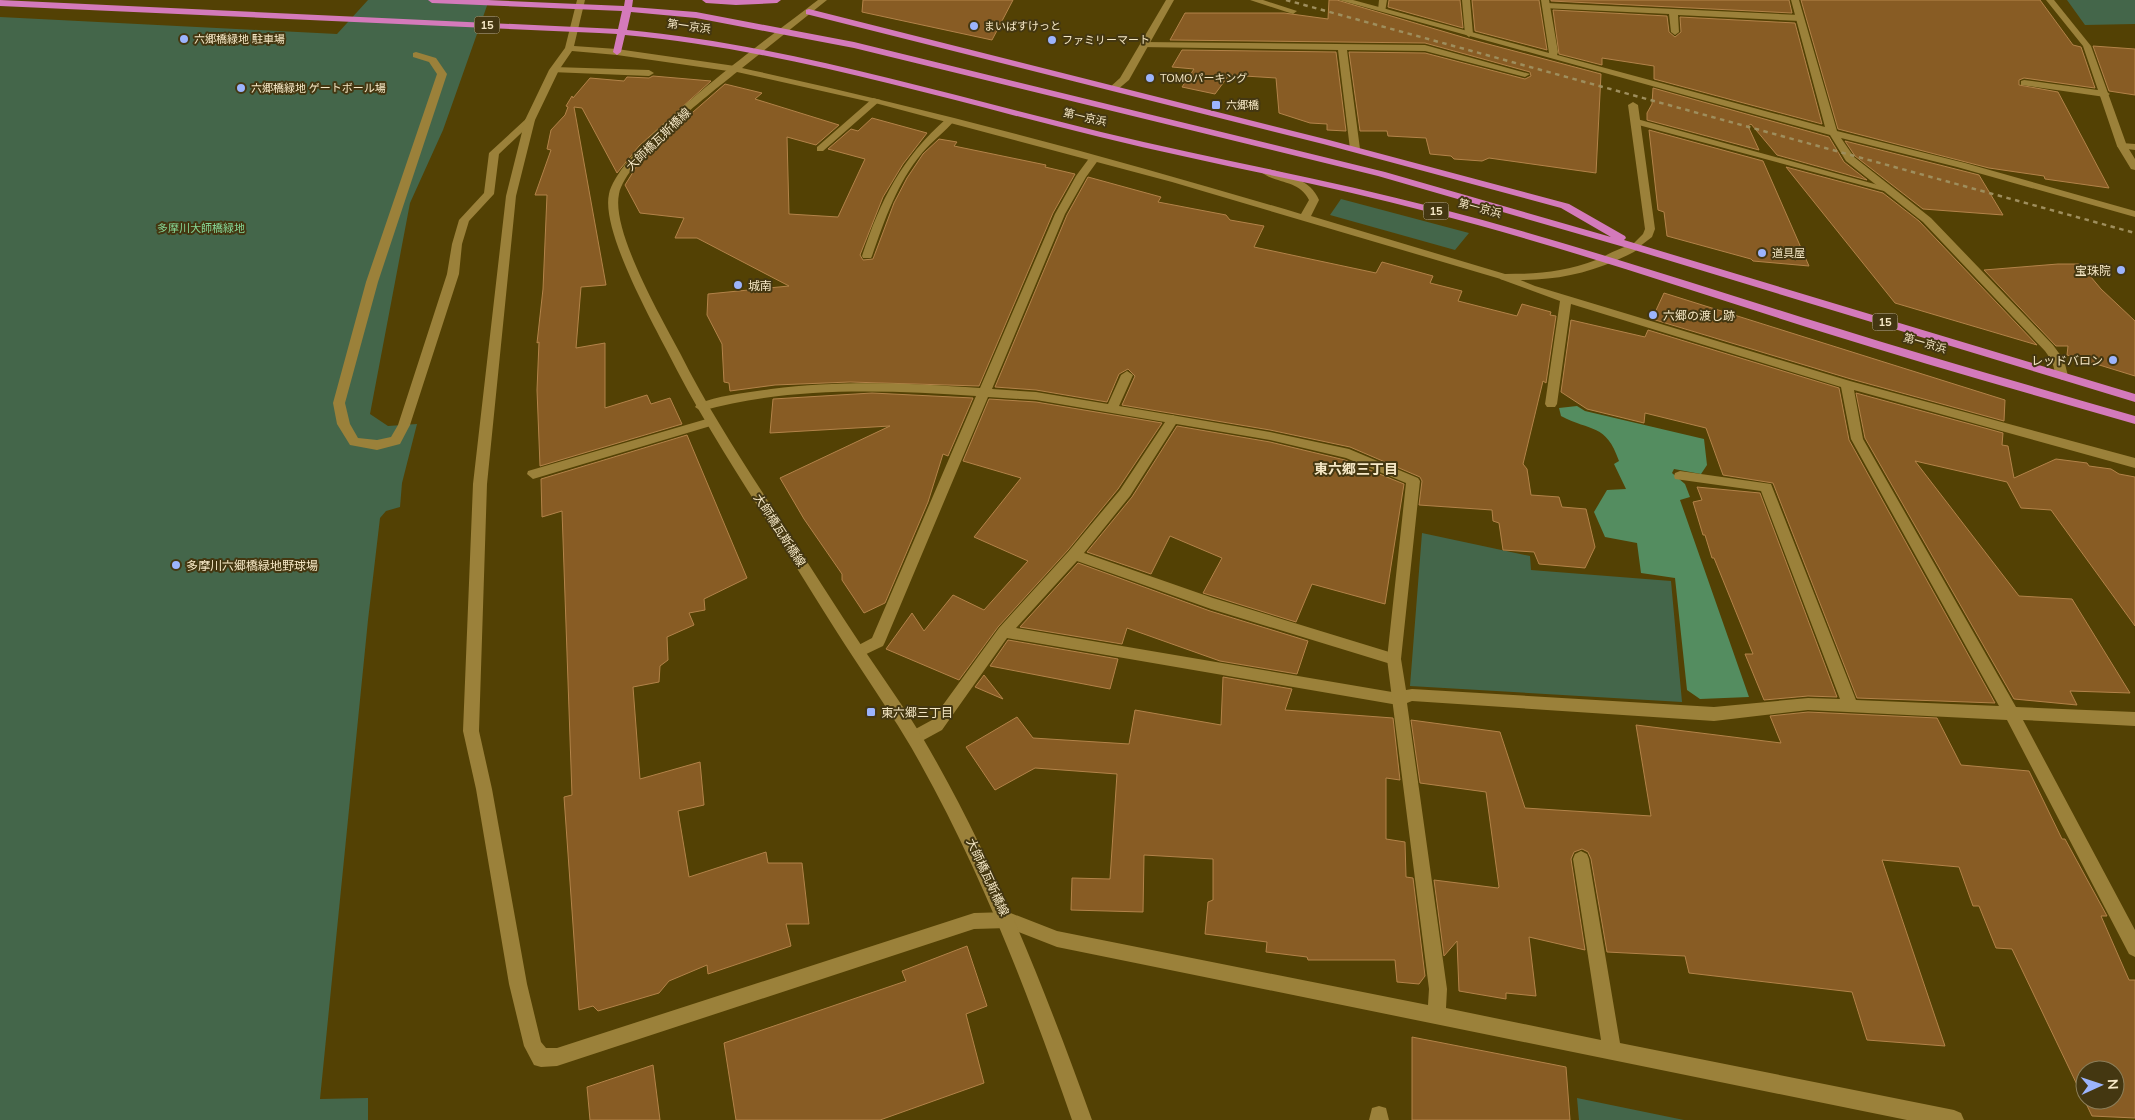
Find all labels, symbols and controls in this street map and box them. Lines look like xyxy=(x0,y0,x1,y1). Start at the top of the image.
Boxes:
road number: 15 xyxy=(474,16,500,34)
street label: 第一京浜 xyxy=(666,16,712,36)
place label: まいばすけっと xyxy=(984,19,1061,33)
marker: まいばすけっと xyxy=(968,20,980,32)
place label: 六郷橋緑地 駐車場 xyxy=(194,32,285,46)
marker: 六郷橋緑地 駐車場 xyxy=(178,33,190,45)
place label: ファミリーマート xyxy=(1062,33,1150,47)
marker: ファミリーマート xyxy=(1046,34,1058,46)
place label: TOMOパーキング xyxy=(1160,71,1247,85)
marker: TOMOパーキング xyxy=(1144,72,1156,84)
place label: 六郷橋緑地 ゲートボール場 xyxy=(251,81,386,95)
marker: 六郷橋緑地 ゲートボール場 xyxy=(235,82,247,94)
place label: 六郷橋 xyxy=(1226,98,1259,112)
marker: 六郷橋 xyxy=(1210,99,1222,111)
street label: 大師橋瓦斯橋線 xyxy=(623,104,693,174)
street label: 第一京浜 xyxy=(1062,105,1108,129)
street label: 第一京浜 xyxy=(1457,196,1503,220)
road number: 15 xyxy=(1424,202,1448,220)
park label: 多摩川大師橋緑地 xyxy=(157,221,245,235)
place label: 道具屋 xyxy=(1772,246,1805,260)
marker: 道具屋 xyxy=(1756,247,1768,259)
place label: 宝珠院 xyxy=(2075,263,2111,278)
marker: 宝珠院 xyxy=(2115,264,2127,276)
place label: 城南 xyxy=(748,278,772,293)
marker: 城南 xyxy=(732,279,744,291)
place label: 六郷の渡し跡 xyxy=(1663,308,1735,323)
marker: 六郷の渡し跡 xyxy=(1647,309,1659,321)
road number: 15 xyxy=(1872,314,1898,331)
street label: 第一京浜 xyxy=(1902,330,1948,356)
place label: レッドバロン xyxy=(2031,353,2103,368)
marker: レッドバロン xyxy=(2107,354,2119,366)
district label: 東六郷三丁目 xyxy=(1314,460,1398,478)
street label: 大師橋瓦斯橋線 xyxy=(751,491,809,569)
place label: 多摩川六郷橋緑地野球場 xyxy=(186,558,318,573)
marker: 多摩川六郷橋緑地野球場 xyxy=(170,559,182,571)
place label: 東六郷三丁目 xyxy=(881,705,953,720)
marker: 東六郷三丁目 xyxy=(865,706,877,718)
street label: 大師橋瓦斯橋線 xyxy=(963,836,1013,918)
north arrow xyxy=(2075,1060,2125,1110)
text: N xyxy=(2104,1079,2122,1090)

